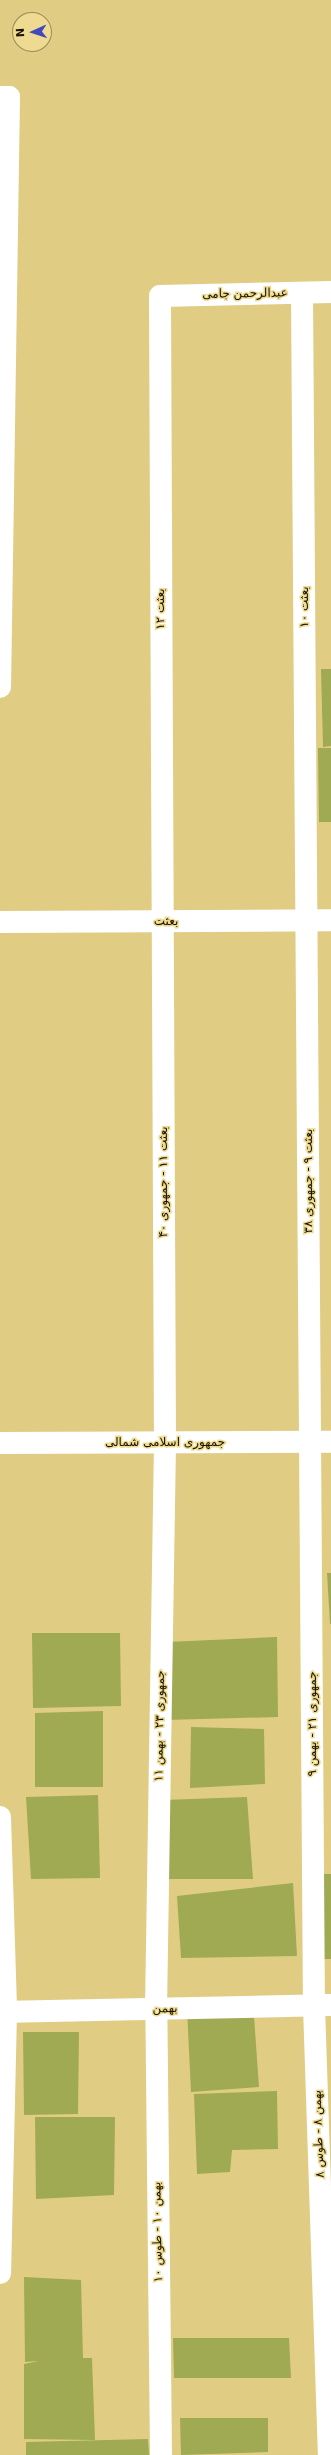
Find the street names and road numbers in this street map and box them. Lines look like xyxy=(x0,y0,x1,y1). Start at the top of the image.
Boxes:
street label: عبدالرحمن جامی xyxy=(202,286,288,302)
street label: بعثت ۱۰ xyxy=(298,586,312,628)
street label: بعثت ۱۲ xyxy=(154,588,168,630)
street label: بعثت xyxy=(154,915,178,929)
street label: بعثت ۱۱ - جمهوری ۴۰ xyxy=(157,1126,171,1238)
street label: بعثت ۹ - جمهوری ۳۸ xyxy=(302,1129,316,1233)
street label: جمهوری اسلامی شمالی xyxy=(105,1436,225,1450)
street label: جمهوری ۲۳ - بهمن ۱۱ xyxy=(152,1670,168,1782)
street label: جمهوری ۲۱ - بهمن ۹ xyxy=(306,1671,320,1777)
street label: بهمن xyxy=(152,2002,178,2016)
street label: بهمن ۸ - طوس ۸ xyxy=(310,2090,328,2178)
street label: بهمن ۱۰ - طوس ۱۰ xyxy=(150,2182,166,2282)

